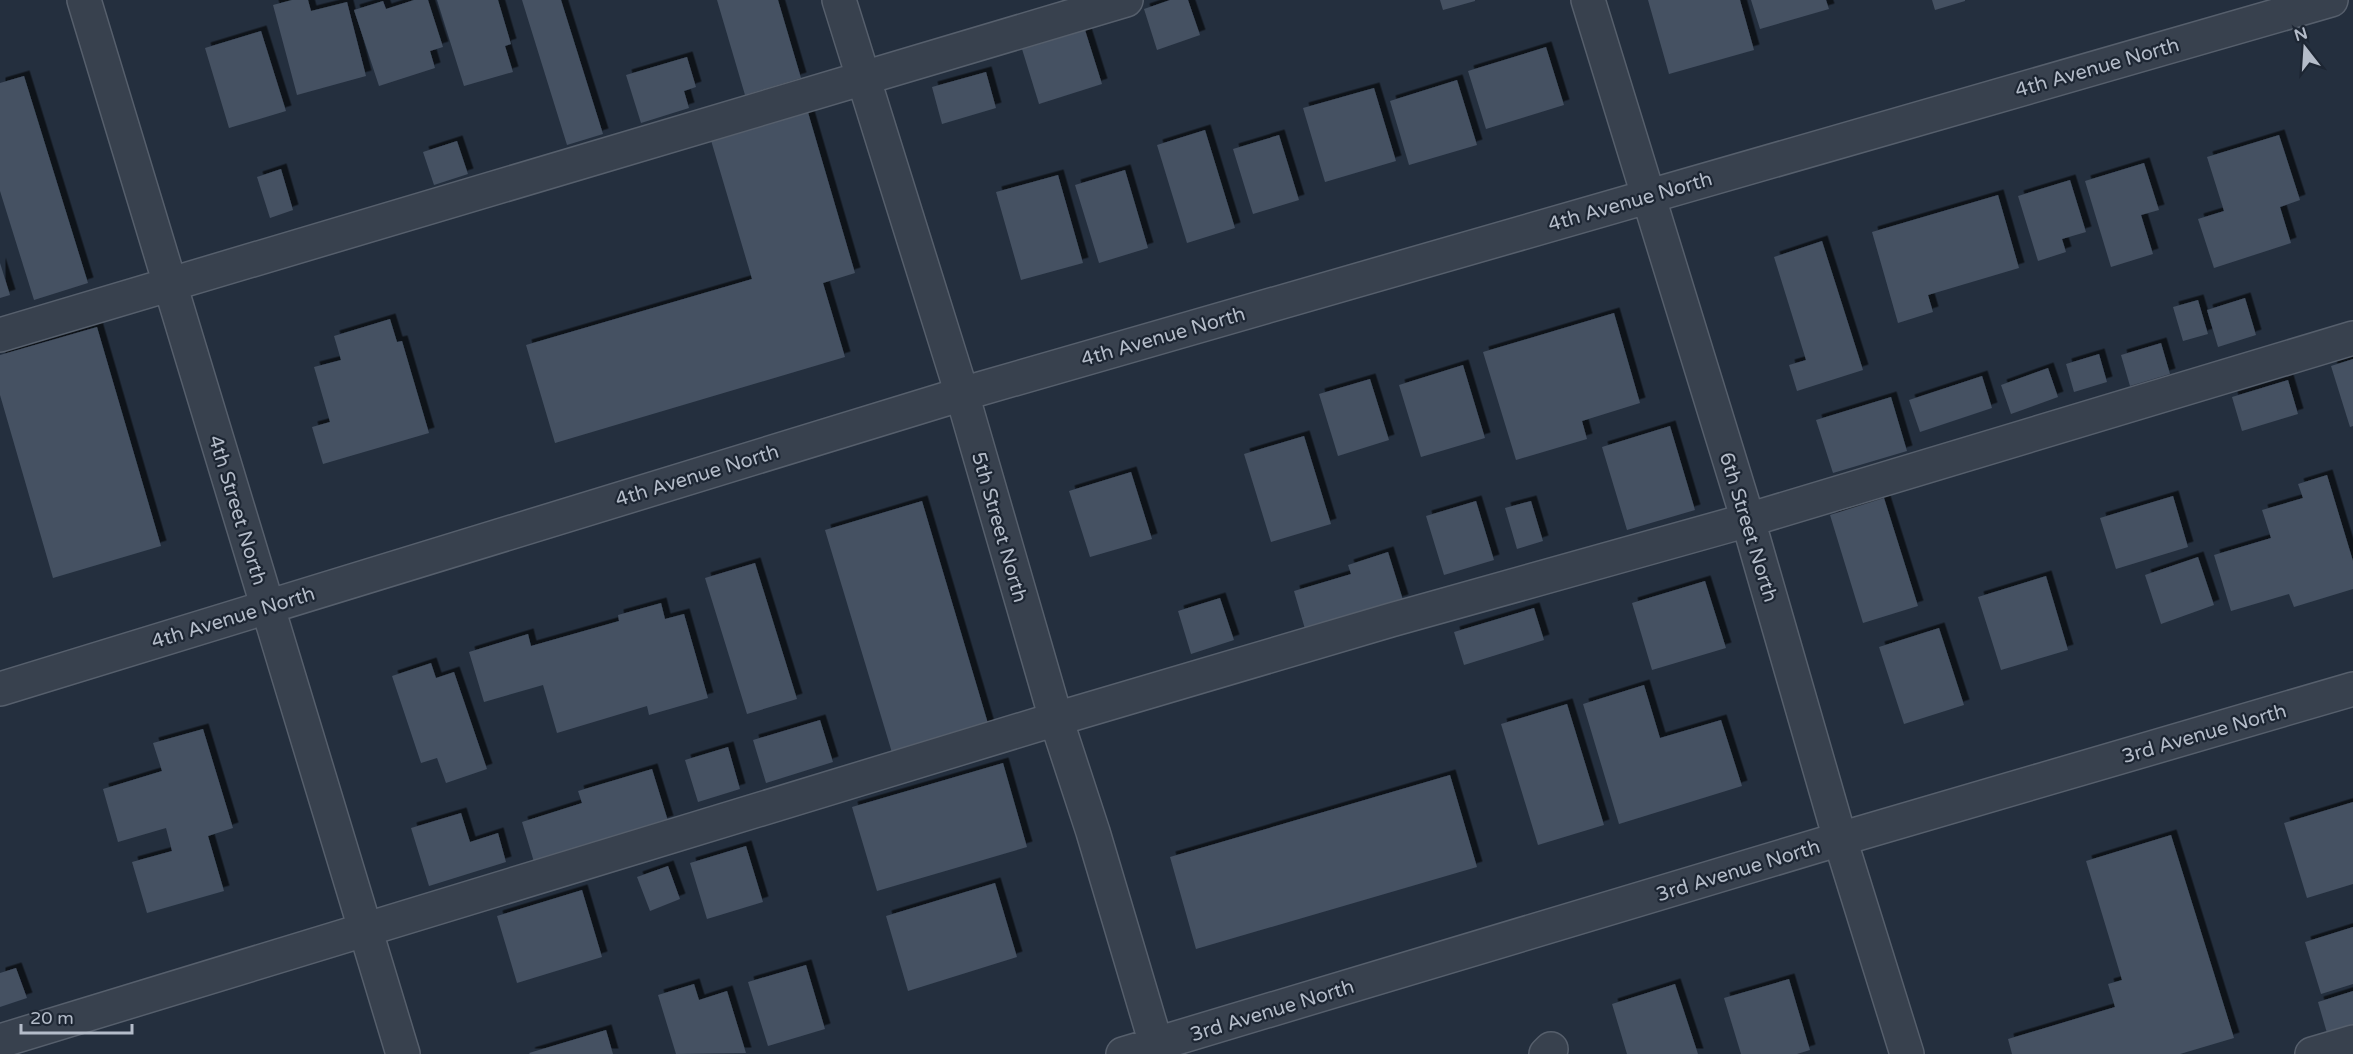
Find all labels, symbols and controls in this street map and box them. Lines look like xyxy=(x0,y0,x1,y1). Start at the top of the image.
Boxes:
north arrow xyxy=(2275,18,2335,78)
text: N xyxy=(2292,23,2310,46)
street label: 4th Avenue North xyxy=(2012,33,2182,103)
street label: 4th Avenue North xyxy=(1545,167,1715,237)
street label: 4th Avenue North xyxy=(1078,302,1248,372)
street label: 4th Street North xyxy=(203,432,271,588)
street label: 4th Avenue North xyxy=(613,440,782,512)
street label: 5th Street North xyxy=(966,449,1032,605)
street label: 6th Street North xyxy=(1714,449,1782,605)
street label: 4th Avenue North xyxy=(149,582,318,654)
street label: 3rd Avenue North xyxy=(2119,699,2289,769)
street label: 3rd Avenue North xyxy=(1654,835,1823,907)
street label: 3rd Avenue North xyxy=(1188,975,1357,1047)
scale bar xyxy=(21,997,132,1035)
text: 20 m xyxy=(30,1007,74,1029)

